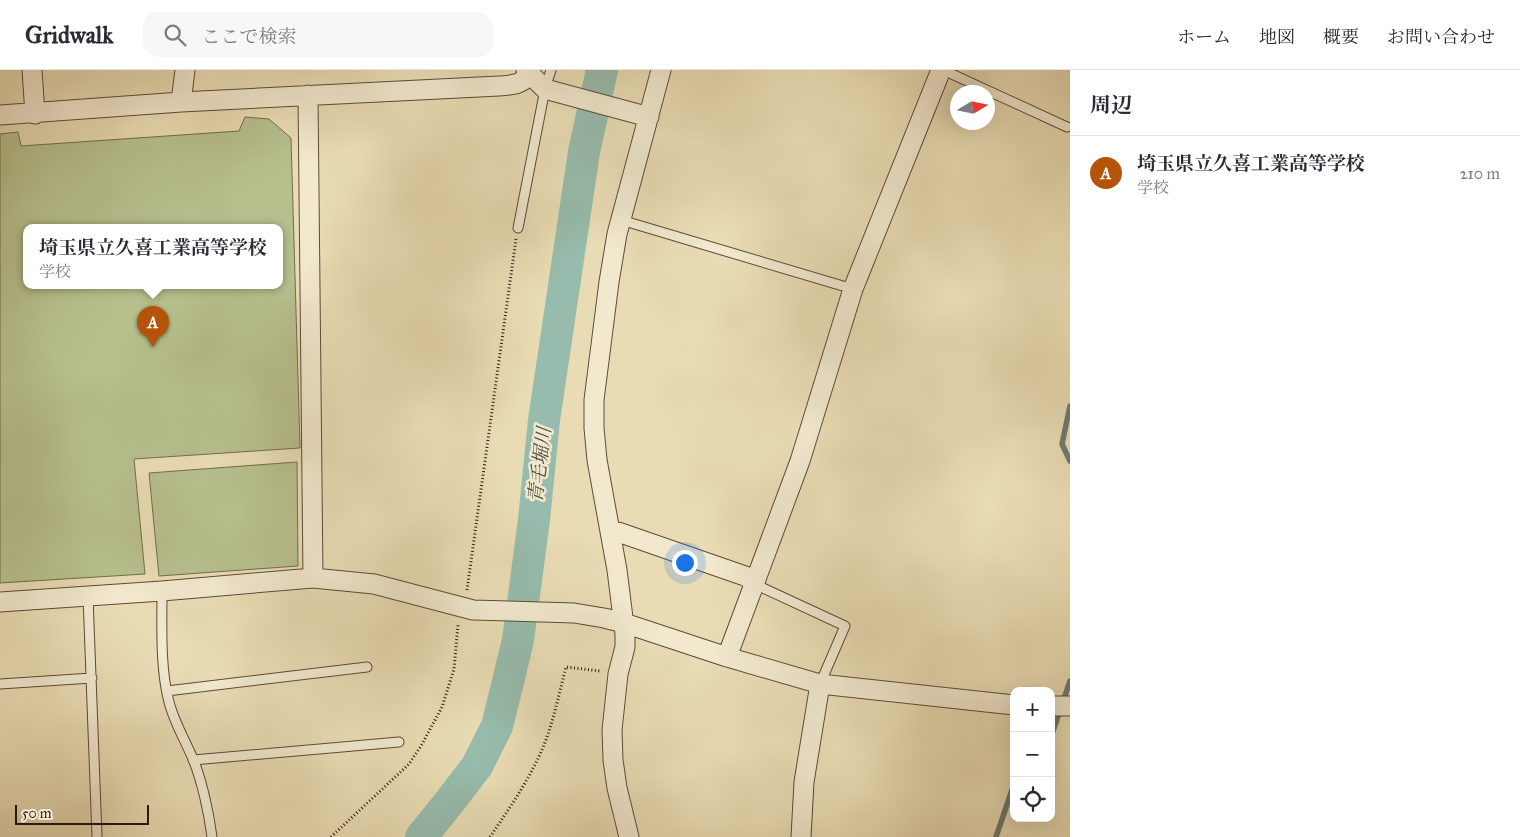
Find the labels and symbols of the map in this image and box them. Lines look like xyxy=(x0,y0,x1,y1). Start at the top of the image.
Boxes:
north arrow xyxy=(950,85,995,130)
pin: A xyxy=(137,306,169,347)
water label: 青毛堀川 xyxy=(523,424,556,504)
your location xyxy=(672,550,698,576)
scale bar xyxy=(15,802,149,825)

